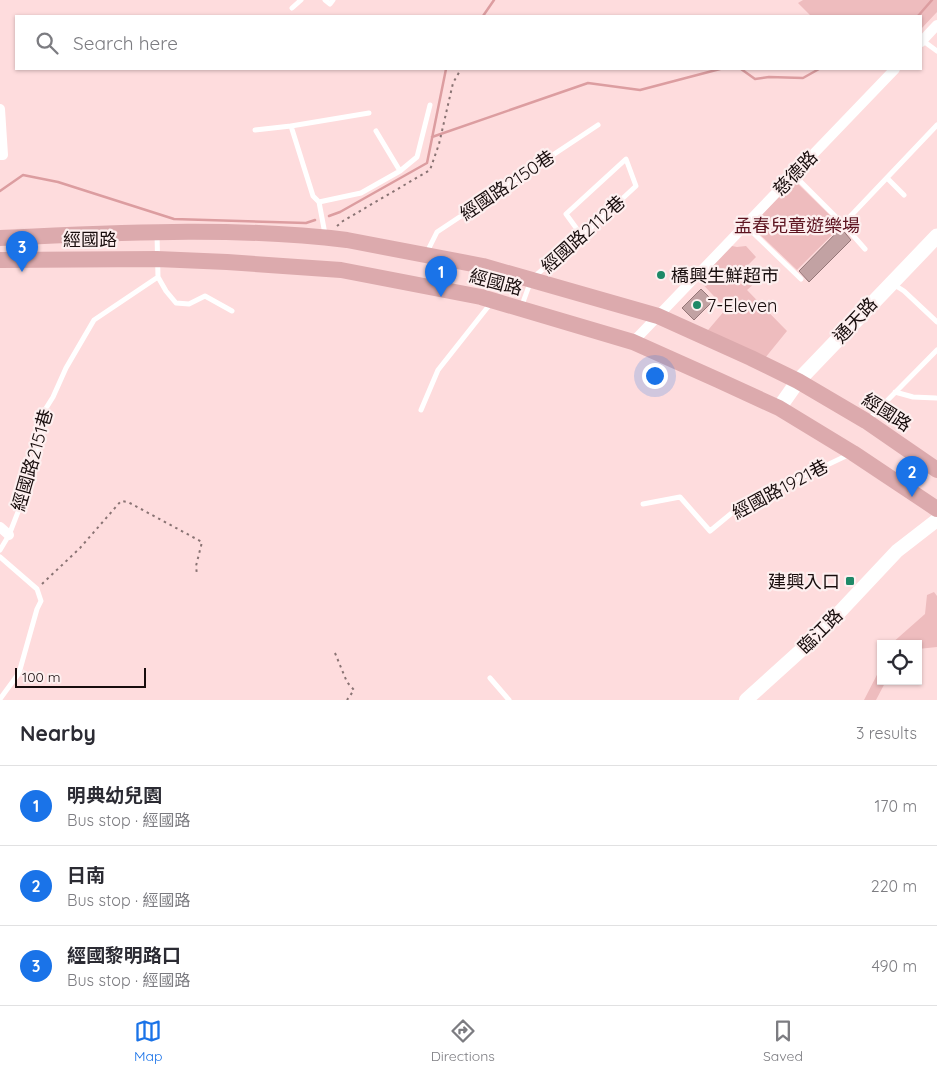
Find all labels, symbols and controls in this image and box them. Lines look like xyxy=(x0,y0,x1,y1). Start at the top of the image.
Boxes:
search box xyxy=(15,15,922,70)
icon: search xyxy=(33,29,61,57)
text: Search here xyxy=(73,31,178,55)
street label: 經國路2150巷 xyxy=(455,145,559,225)
street label: 慈德路 xyxy=(768,146,822,200)
street label: 經國路2112巷 xyxy=(536,190,630,278)
park label: 孟春兒童遊樂場 xyxy=(734,214,860,237)
street label: 經國路 xyxy=(63,228,117,251)
pin: 3 xyxy=(6,231,38,272)
pin: 1 xyxy=(425,256,457,297)
street label: 經國路 xyxy=(467,264,525,300)
place label: 橋興生鮮超市 xyxy=(671,264,779,287)
marker: 橋興生鮮超市 xyxy=(655,269,667,281)
street label: 通天路 xyxy=(828,292,882,348)
place label: 7-Eleven xyxy=(707,294,778,317)
marker: 7-Eleven xyxy=(691,299,703,311)
your location xyxy=(642,363,668,389)
street label: 經國路 xyxy=(858,388,916,436)
street label: 經國路2151巷 xyxy=(6,406,58,514)
street label: 經國路1921巷 xyxy=(728,454,832,524)
pin: 2 xyxy=(896,456,928,497)
place label: 建興入口 xyxy=(768,570,840,593)
marker: 建興入口 xyxy=(844,575,856,587)
street label: 臨江路 xyxy=(793,604,847,658)
map controls xyxy=(877,640,922,685)
button: locate xyxy=(877,640,922,685)
scale bar xyxy=(15,665,146,688)
text: 100 m xyxy=(22,668,60,686)
text: Nearby xyxy=(20,720,96,746)
text: 3 results xyxy=(856,723,917,743)
text: 明典幼兒園 xyxy=(67,783,162,807)
text: 1 xyxy=(33,796,39,816)
text: 170 m xyxy=(874,796,917,816)
text: Bus stop · 經國路 xyxy=(67,810,190,830)
text: 日南 xyxy=(67,863,105,887)
text: 2 xyxy=(31,876,41,896)
text: 220 m xyxy=(871,876,917,896)
text: Bus stop · 經國路 xyxy=(67,890,190,910)
text: 經國黎明路口 xyxy=(67,943,181,967)
text: 3 xyxy=(32,956,40,976)
text: 490 m xyxy=(871,956,917,976)
text: Bus stop · 經國路 xyxy=(67,970,190,990)
tab: Map xyxy=(134,1017,163,1065)
tab: Directions xyxy=(431,1017,495,1065)
tab: Saved xyxy=(763,1017,803,1065)

